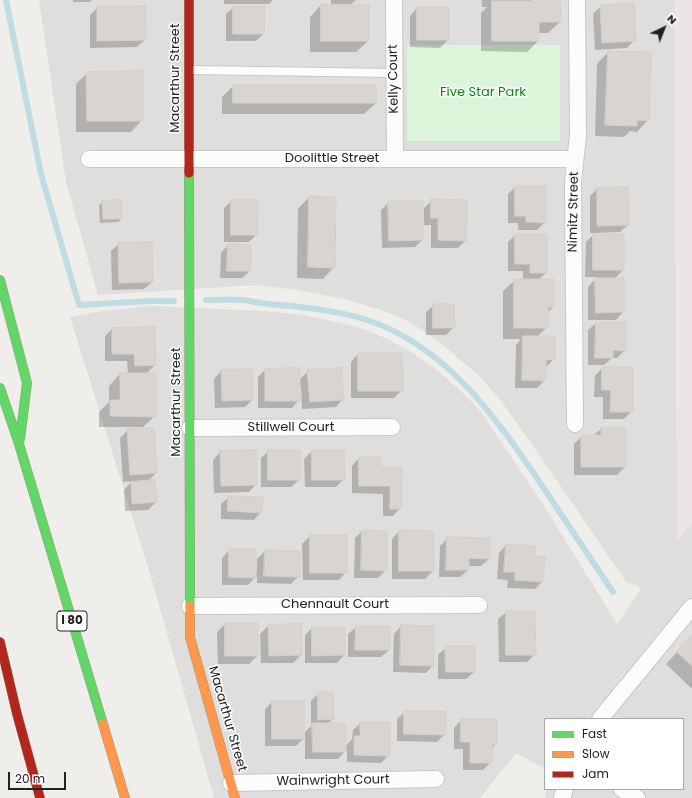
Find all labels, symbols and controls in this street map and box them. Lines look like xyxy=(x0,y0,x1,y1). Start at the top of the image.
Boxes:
north arrow xyxy=(644,8,684,48)
text: N xyxy=(664,11,681,28)
street label: Macarthur Street xyxy=(168,23,184,133)
street label: Kelly Court xyxy=(386,44,402,114)
park label: Five Star Park xyxy=(440,85,526,101)
street label: Doolittle Street xyxy=(285,151,379,167)
street label: Nimitz Street xyxy=(565,171,583,253)
street label: Macarthur Street xyxy=(169,347,185,457)
street label: Stillwell Court xyxy=(248,420,334,436)
street label: Chennault Court xyxy=(281,597,389,613)
road number: I 80 xyxy=(57,611,87,631)
street label: Macarthur Street xyxy=(204,664,250,774)
legend xyxy=(544,718,684,790)
text: Fast xyxy=(582,725,607,742)
text: Slow xyxy=(582,745,610,762)
scale bar xyxy=(10,764,68,790)
text: Jam xyxy=(582,765,609,782)
text: 20 m xyxy=(15,770,45,787)
street label: Wainwright Court xyxy=(276,772,390,790)

